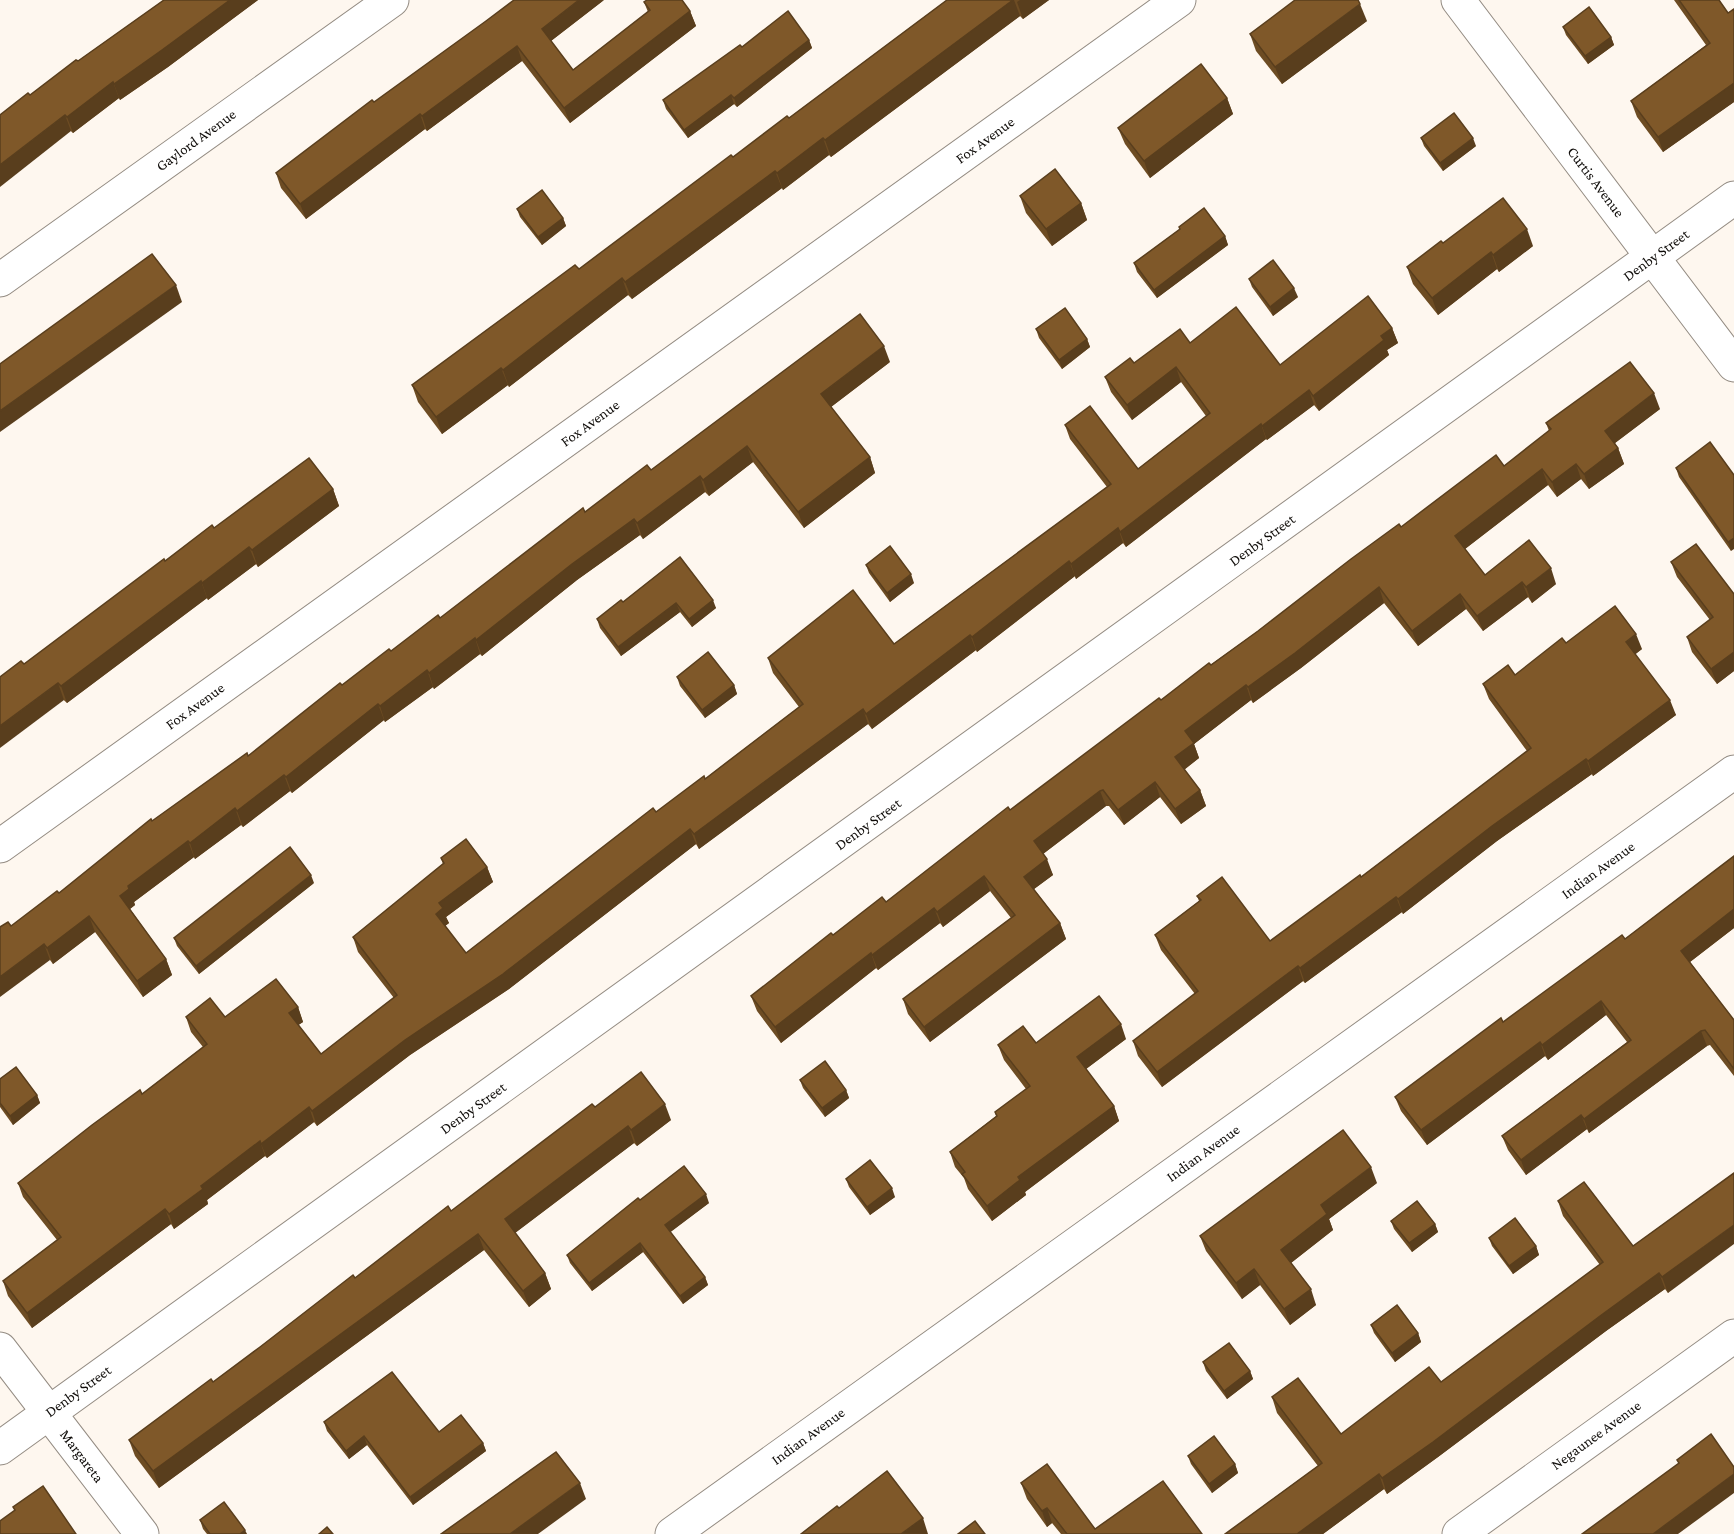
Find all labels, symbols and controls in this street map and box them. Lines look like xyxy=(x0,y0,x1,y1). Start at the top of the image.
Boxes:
street label: Gaylord Avenue xyxy=(153,106,240,175)
street label: Fox Avenue xyxy=(953,113,1018,167)
street label: Curtis Avenue xyxy=(1564,144,1628,221)
street label: Denby Street xyxy=(1620,225,1693,285)
street label: Fox Avenue xyxy=(558,396,623,450)
street label: Denby Street xyxy=(1226,510,1299,570)
street label: Fox Avenue xyxy=(163,679,228,733)
street label: Denby Street xyxy=(832,794,905,854)
street label: Indian Avenue xyxy=(1558,838,1638,902)
street label: Denby Street xyxy=(437,1078,510,1138)
street label: Indian Avenue xyxy=(1163,1121,1243,1185)
street label: Denby Street xyxy=(42,1361,115,1421)
street label: Negaunee Avenue xyxy=(1548,1397,1645,1474)
street label: Indian Avenue xyxy=(768,1404,848,1468)
street label: Margareta xyxy=(56,1426,107,1486)

